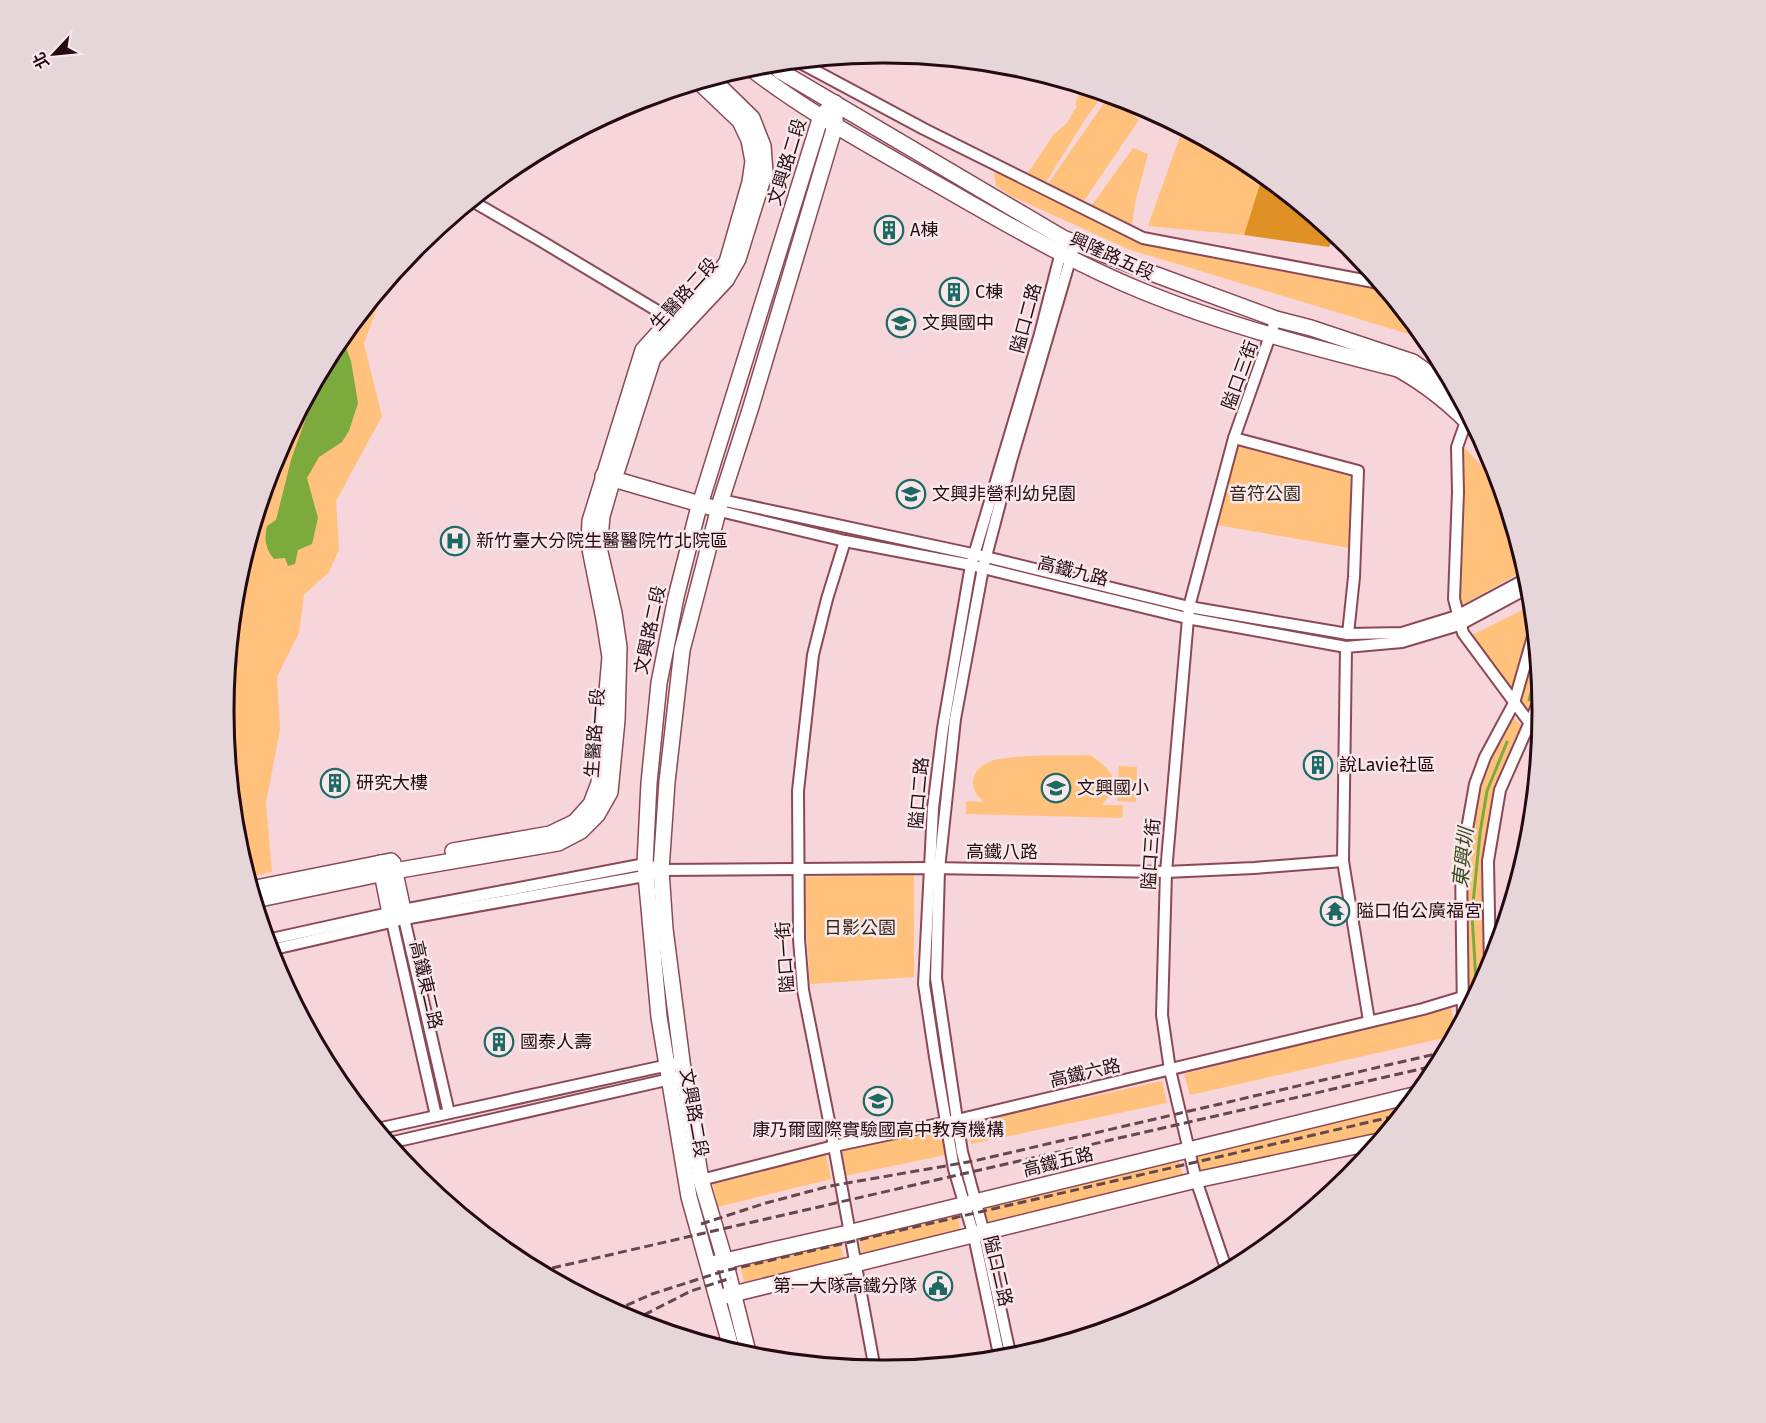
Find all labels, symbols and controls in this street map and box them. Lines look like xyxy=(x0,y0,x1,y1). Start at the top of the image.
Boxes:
north arrow xyxy=(24,24,84,84)
text: 北 xyxy=(29,49,53,72)
street label: 文興路二段 xyxy=(763,116,811,208)
building icon: A棟 xyxy=(873,214,905,246)
place label: A棟 xyxy=(910,219,938,241)
street label: 興隆路五段 xyxy=(1066,228,1158,284)
street label: 生醫路二段 xyxy=(646,253,722,335)
building icon: C棟 xyxy=(938,276,970,308)
street label: 隘口二路 xyxy=(1006,280,1046,356)
place label: C棟 xyxy=(975,281,1003,303)
school or university icon: 文興國中 xyxy=(885,307,917,339)
place label: 文興國中 xyxy=(922,312,994,334)
street label: 隘口三街 xyxy=(1217,337,1263,413)
school or university icon: 文興非營利幼兒園 xyxy=(895,478,927,510)
place label: 文興非營利幼兒園 xyxy=(932,483,1076,505)
park label: 音符公園 xyxy=(1229,483,1301,505)
hospital icon: 新竹臺大分院生醫醫院竹北院區 xyxy=(439,525,471,557)
place label: 新竹臺大分院生醫醫院竹北院區 xyxy=(476,530,728,552)
street label: 高鐵九路 xyxy=(1035,552,1111,590)
street label: 文興路二段 xyxy=(630,584,670,676)
street label: 生醫路一段 xyxy=(581,687,609,779)
building icon: 說Lavie社區 xyxy=(1302,749,1334,781)
place label: 說Lavie社區 xyxy=(1339,754,1435,776)
street label: 隘口二路 xyxy=(905,756,933,830)
building icon: 研究大樓 xyxy=(319,767,351,799)
place label: 研究大樓 xyxy=(356,772,428,794)
school or university icon: 文興國小 xyxy=(1040,772,1072,804)
place label: 文興國小 xyxy=(1077,777,1149,799)
street label: 隘口三街 xyxy=(1138,817,1164,891)
water label: 東興圳 xyxy=(1448,824,1478,889)
street label: 高鐵八路 xyxy=(966,841,1038,863)
temple icon: 隘口伯公廣福宮 xyxy=(1319,895,1351,927)
place label: 隘口伯公廣福宮 xyxy=(1356,900,1482,922)
park label: 日影公園 xyxy=(824,917,896,939)
street label: 隘口一街 xyxy=(772,920,798,994)
street label: 高鐵東二路 xyxy=(405,939,447,1031)
building icon: 國泰人壽 xyxy=(483,1026,515,1058)
place label: 國泰人壽 xyxy=(520,1031,592,1053)
street label: 高鐵六路 xyxy=(1047,1054,1123,1092)
street label: 文興路二段 xyxy=(675,1067,713,1159)
school or university icon: 康乃爾國際實驗國高中教育機構 xyxy=(862,1085,894,1117)
place label: 康乃爾國際實驗國高中教育機構 xyxy=(752,1119,1004,1141)
street label: 高鐵五路 xyxy=(1020,1143,1096,1181)
street label: 隘口二路 xyxy=(979,1233,1017,1309)
public building icon: 第一大隊高鐵分隊 xyxy=(922,1270,954,1302)
place label: 第一大隊高鐵分隊 xyxy=(773,1275,917,1297)

